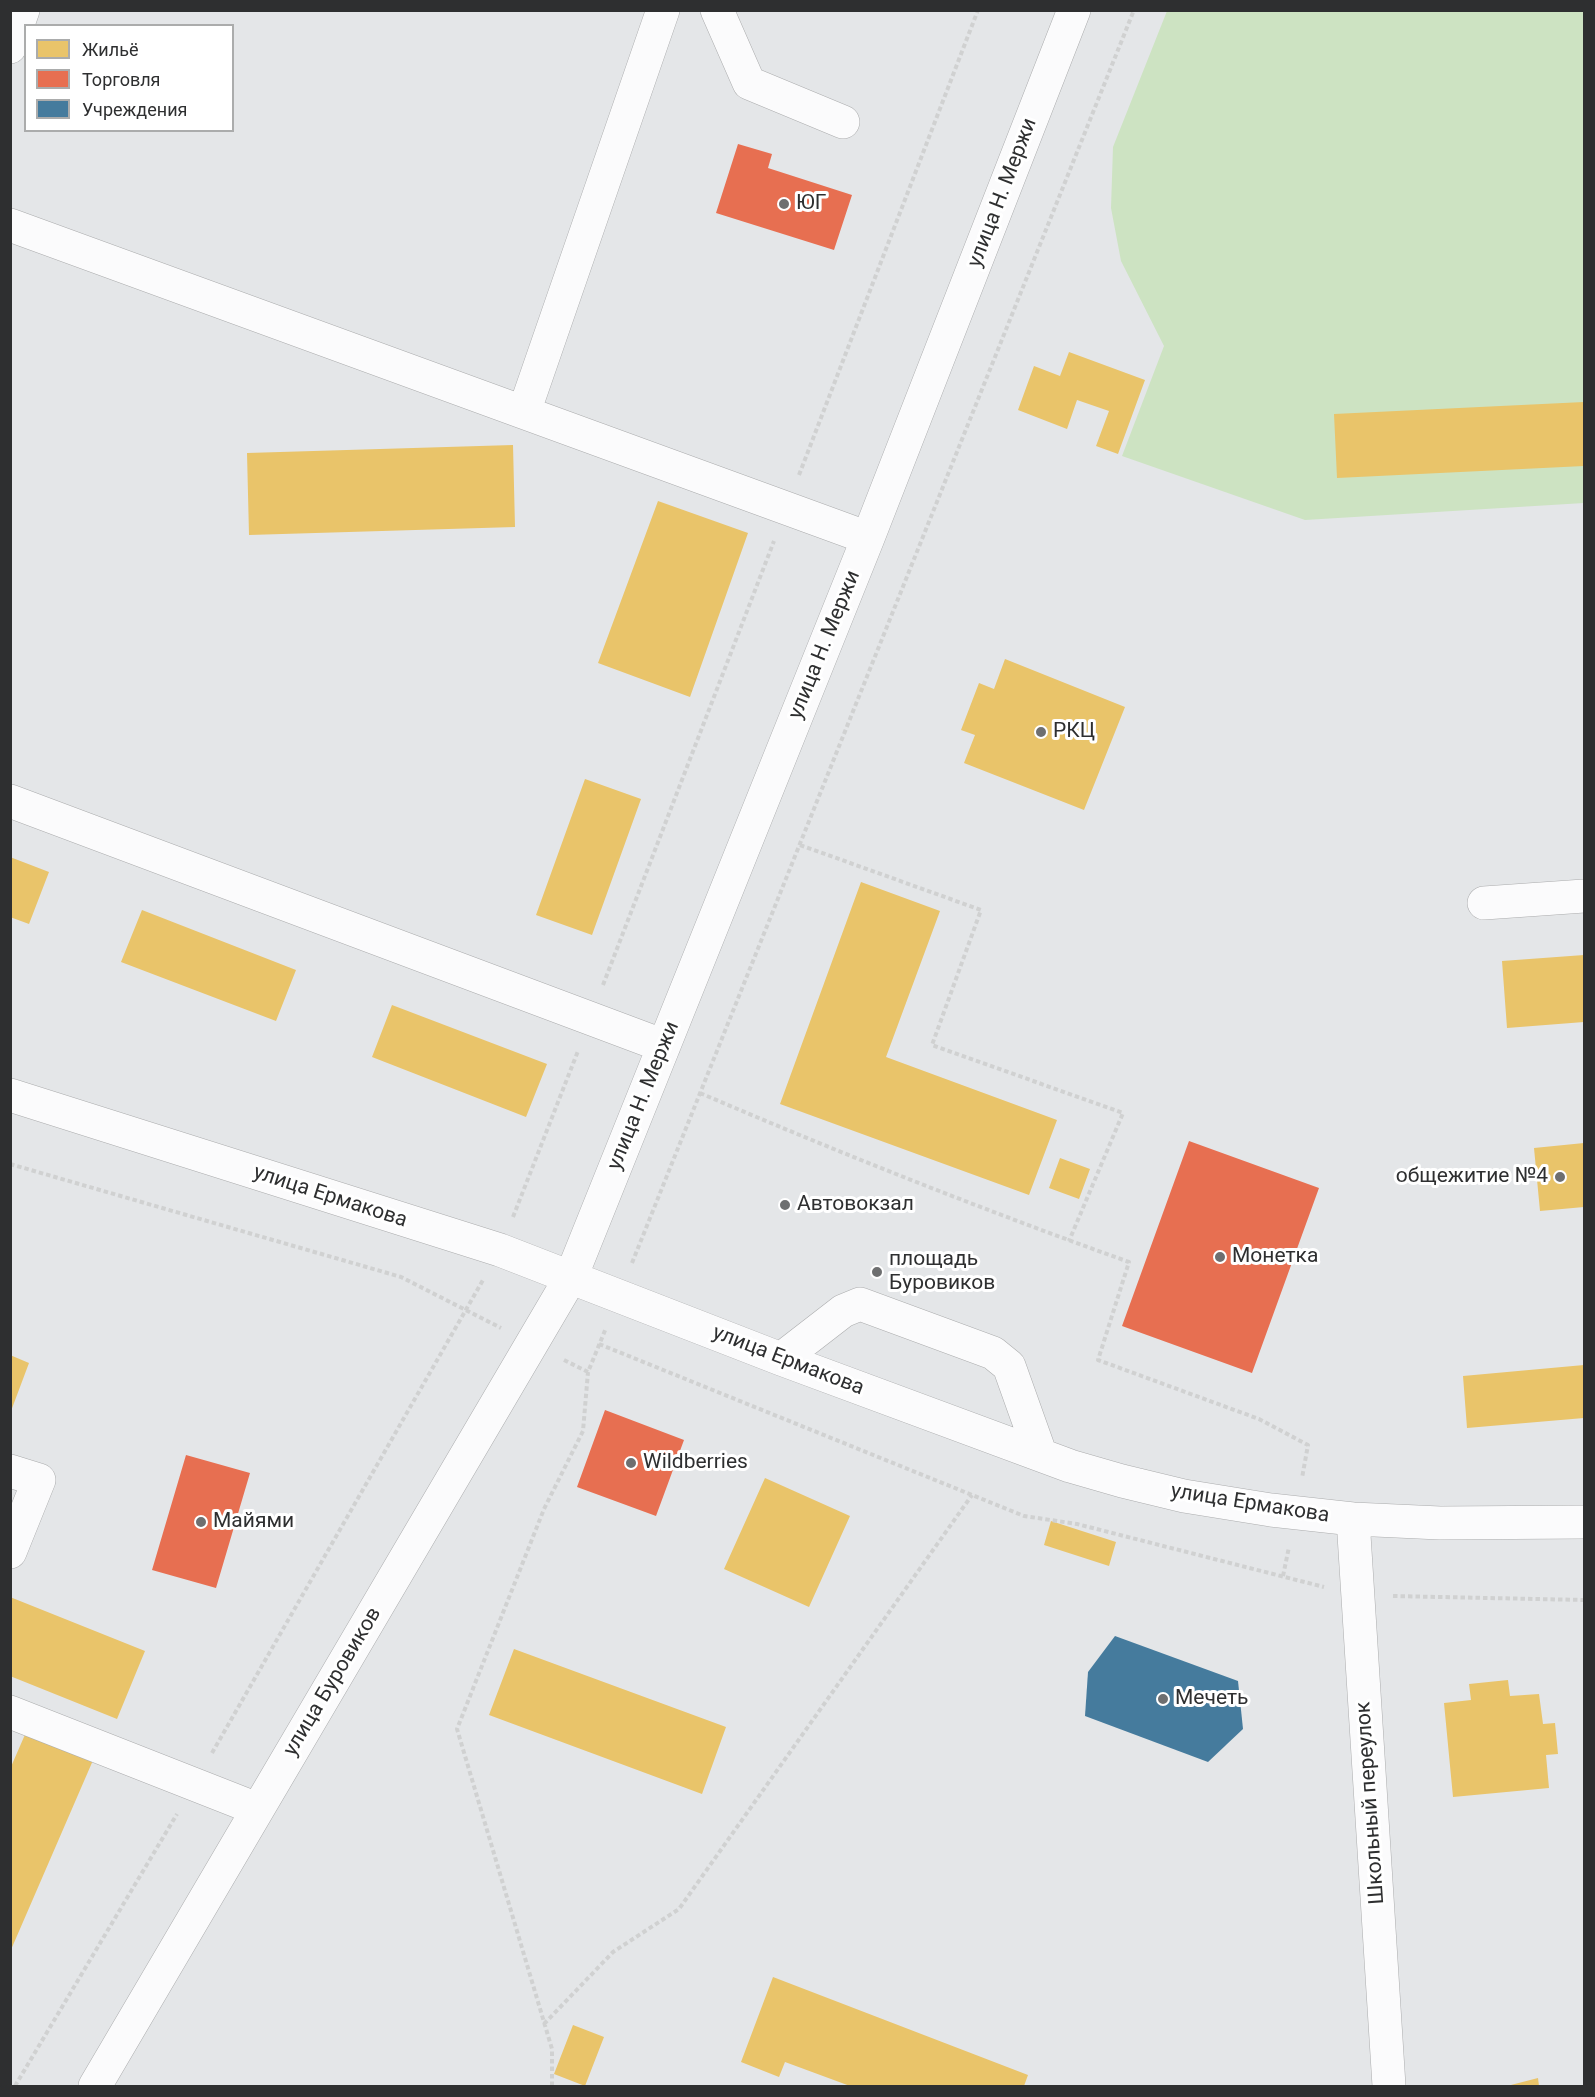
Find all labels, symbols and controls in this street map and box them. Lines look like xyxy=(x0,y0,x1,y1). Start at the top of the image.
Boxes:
legend xyxy=(24,24,234,132)
text: Жильё xyxy=(82,39,138,60)
text: Торговля xyxy=(82,69,160,90)
text: Учреждения xyxy=(82,99,187,120)
street label: улица Н. Мержи xyxy=(963,115,1043,271)
place label: ЮГ xyxy=(796,191,826,217)
marker: ЮГ xyxy=(777,197,791,211)
street label: улица Н. Мержи xyxy=(784,567,866,723)
place label: РКЦ xyxy=(1053,719,1095,745)
marker: РКЦ xyxy=(1034,725,1048,739)
street label: улица Н. Мержи xyxy=(603,1018,685,1174)
street label: улица Ермакова xyxy=(250,1160,410,1234)
place label: общежитие №4 xyxy=(1396,1164,1548,1190)
marker: общежитие №4 xyxy=(1553,1170,1567,1184)
place label: Автовокзал xyxy=(797,1192,914,1218)
marker: Автовокзал xyxy=(778,1198,792,1212)
place label: Монетка xyxy=(1232,1244,1318,1270)
place label: площадь Буровиков xyxy=(889,1247,995,1297)
marker: Монетка xyxy=(1213,1250,1227,1264)
marker: площадь Буровиков xyxy=(870,1265,884,1279)
street label: улица Ермакова xyxy=(709,1321,867,1401)
place label: Wildberries xyxy=(643,1450,748,1476)
marker: Wildberries xyxy=(624,1456,638,1470)
street label: улица Ермакова xyxy=(1169,1479,1331,1529)
place label: Майями xyxy=(213,1509,294,1535)
marker: Майями xyxy=(194,1515,208,1529)
street label: улица Буровиков xyxy=(279,1603,387,1761)
place label: Мечеть xyxy=(1175,1686,1248,1712)
marker: Мечеть xyxy=(1156,1692,1170,1706)
street label: Школьный переулок xyxy=(1351,1701,1391,1905)

